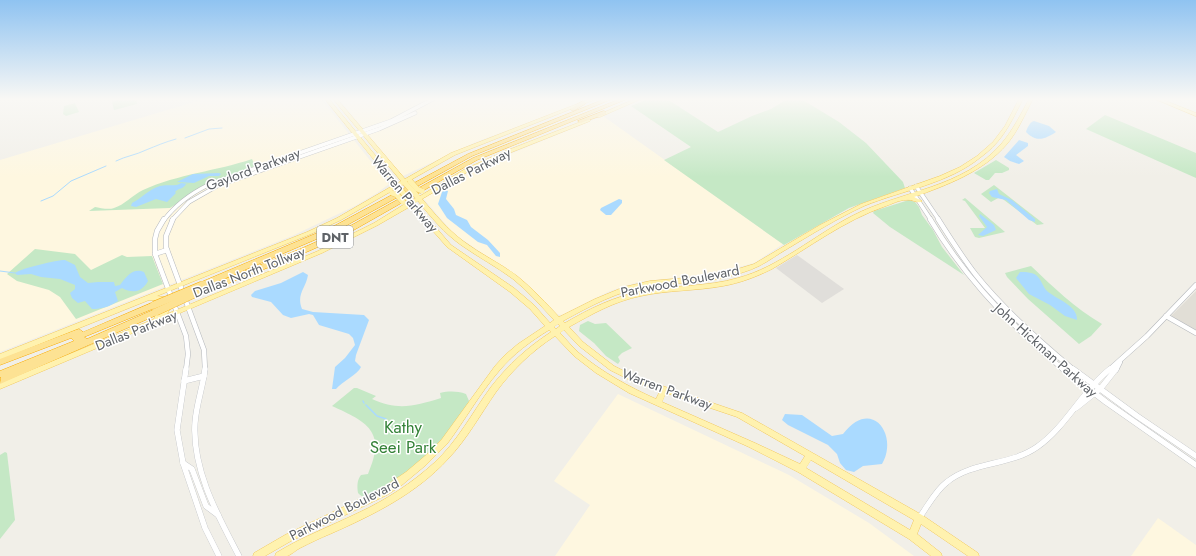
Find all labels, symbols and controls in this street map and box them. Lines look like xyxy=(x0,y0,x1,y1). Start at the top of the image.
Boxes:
street label: Gaylord Parkway xyxy=(203,142,304,195)
street label: Dallas Parkway xyxy=(428,142,515,200)
street label: Warren Parkway xyxy=(367,151,444,237)
road number: DNT xyxy=(317,226,353,248)
street label: Dallas North Tollway xyxy=(190,241,309,303)
street label: Parkwood Boulevard xyxy=(619,260,741,302)
street label: John Hickman Parkway xyxy=(988,297,1103,403)
street label: Dallas Parkway xyxy=(92,304,181,356)
street label: Warren Parkway xyxy=(619,363,716,415)
park label: Kathy Seei Park xyxy=(370,415,437,459)
street label: Parkwood Boulevard xyxy=(286,473,402,545)

